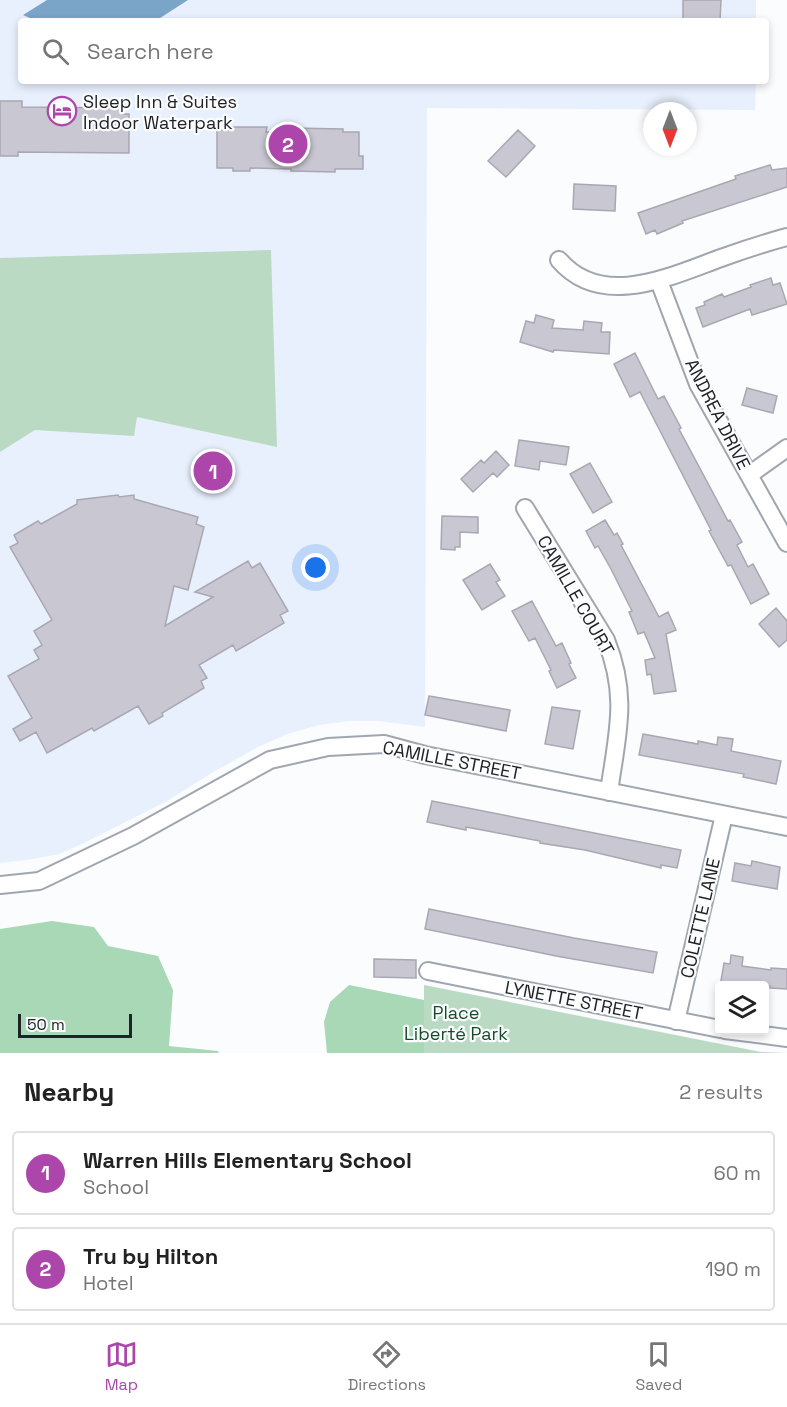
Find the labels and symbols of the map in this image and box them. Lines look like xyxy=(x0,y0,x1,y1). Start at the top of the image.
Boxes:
place label: Sleep Inn & Suites Indoor Waterpark xyxy=(83,90,237,134)
hotel icon: Sleep Inn & Suites Indoor Waterpark xyxy=(46,95,78,127)
north arrow xyxy=(643,102,697,156)
pin: 2 xyxy=(268,122,308,166)
street label: ANDREA DRIVE xyxy=(680,355,756,473)
pin: 1 xyxy=(194,448,232,494)
street label: CAMILLE COURT xyxy=(532,531,620,659)
your location xyxy=(301,553,330,582)
street label: CAMILLE STREET xyxy=(381,735,524,785)
street label: COLETTE LANE xyxy=(675,856,725,980)
street label: LYNETTE STREET xyxy=(503,975,645,1025)
park label: Place Liberté Park xyxy=(404,1001,508,1045)
scale bar xyxy=(18,1011,132,1038)

